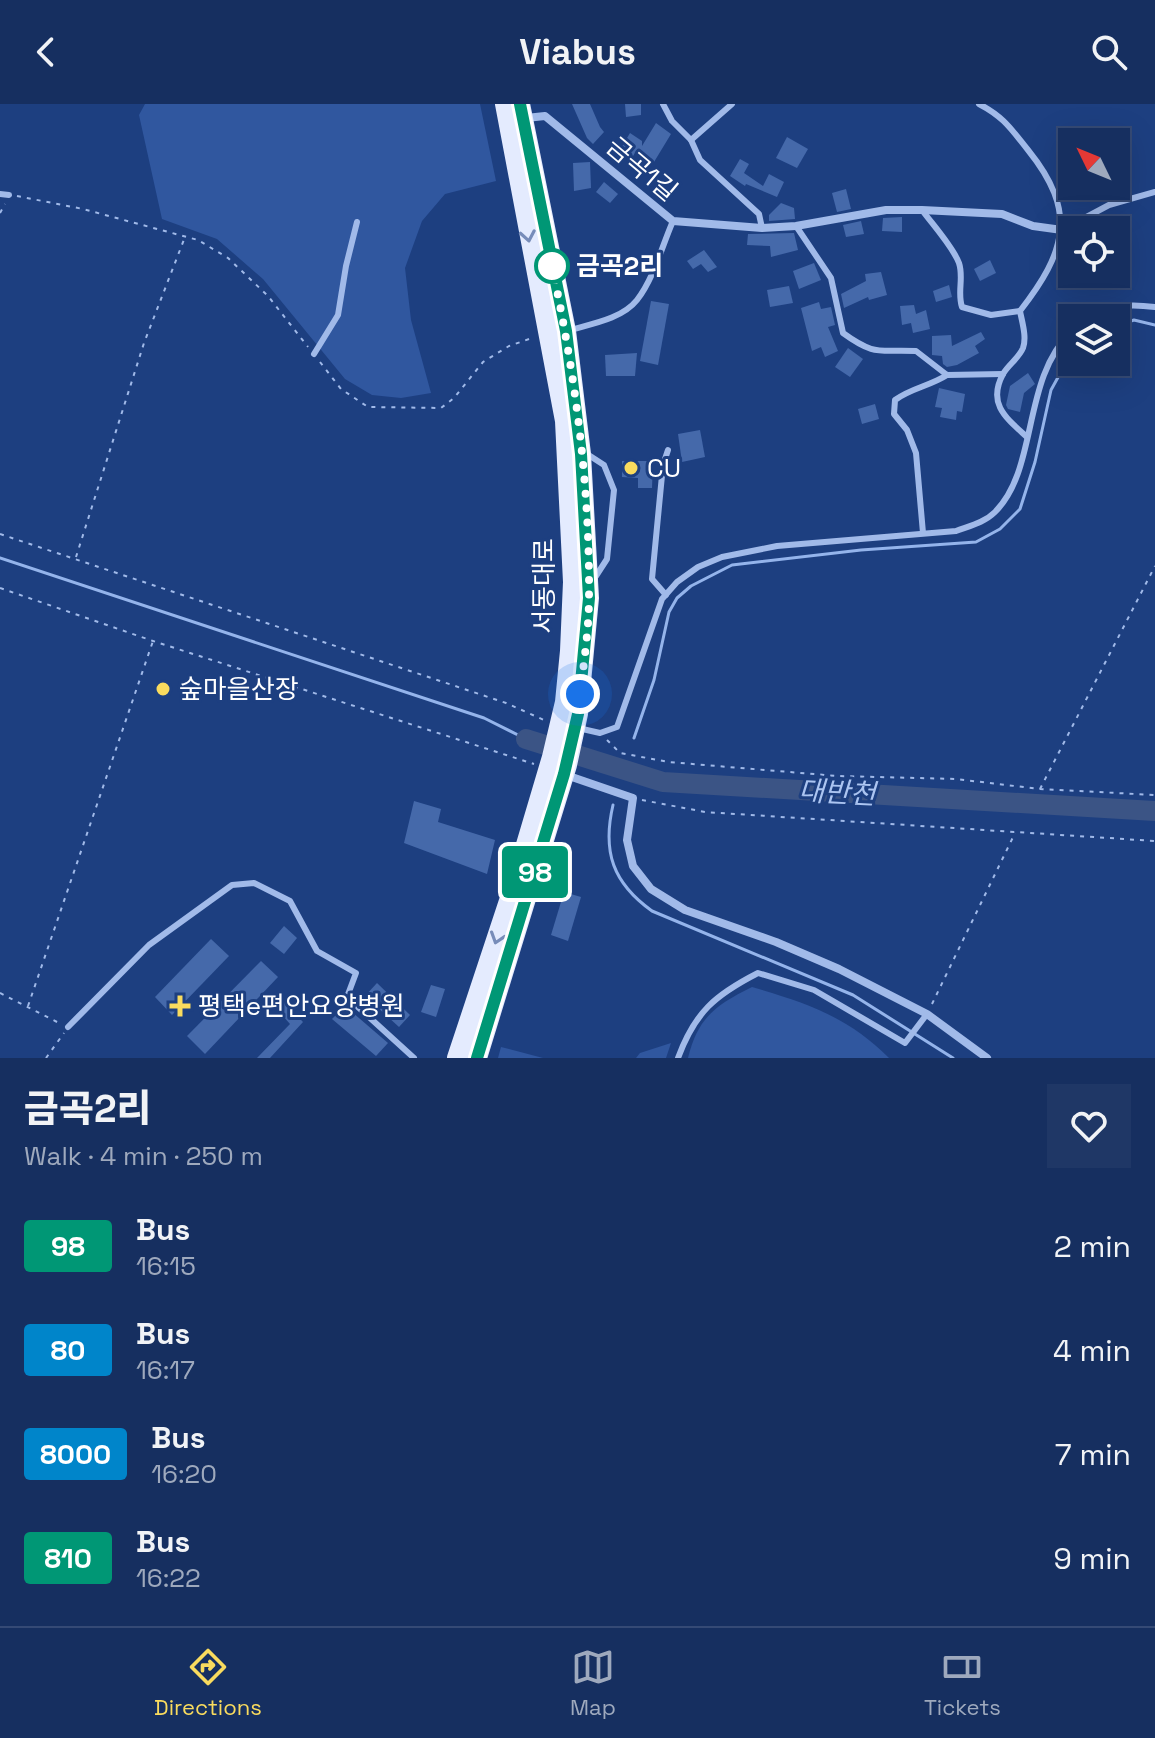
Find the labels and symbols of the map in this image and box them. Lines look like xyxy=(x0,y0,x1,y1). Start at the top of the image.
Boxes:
north arrow xyxy=(1058,128,1130,200)
street label: 금곡1길 xyxy=(599,129,685,209)
one-way arrow xyxy=(519,229,536,243)
marker: 금곡2리 xyxy=(535,249,569,283)
place label: 금곡2리 xyxy=(576,249,663,283)
place label: CU xyxy=(647,451,681,485)
marker: CU xyxy=(622,459,640,477)
street label: 서동대로 xyxy=(527,538,561,634)
place label: 숲마을산장 xyxy=(179,672,299,706)
your location xyxy=(560,674,600,714)
marker: 숲마을산장 xyxy=(154,680,172,698)
water label: 대반천 xyxy=(797,772,880,812)
line badge: 98 xyxy=(499,846,571,898)
one-way arrow xyxy=(490,930,506,944)
place label: 평택e편안요양병원 xyxy=(198,989,405,1023)
marker: 평택e편안요양병원 xyxy=(169,995,191,1017)

